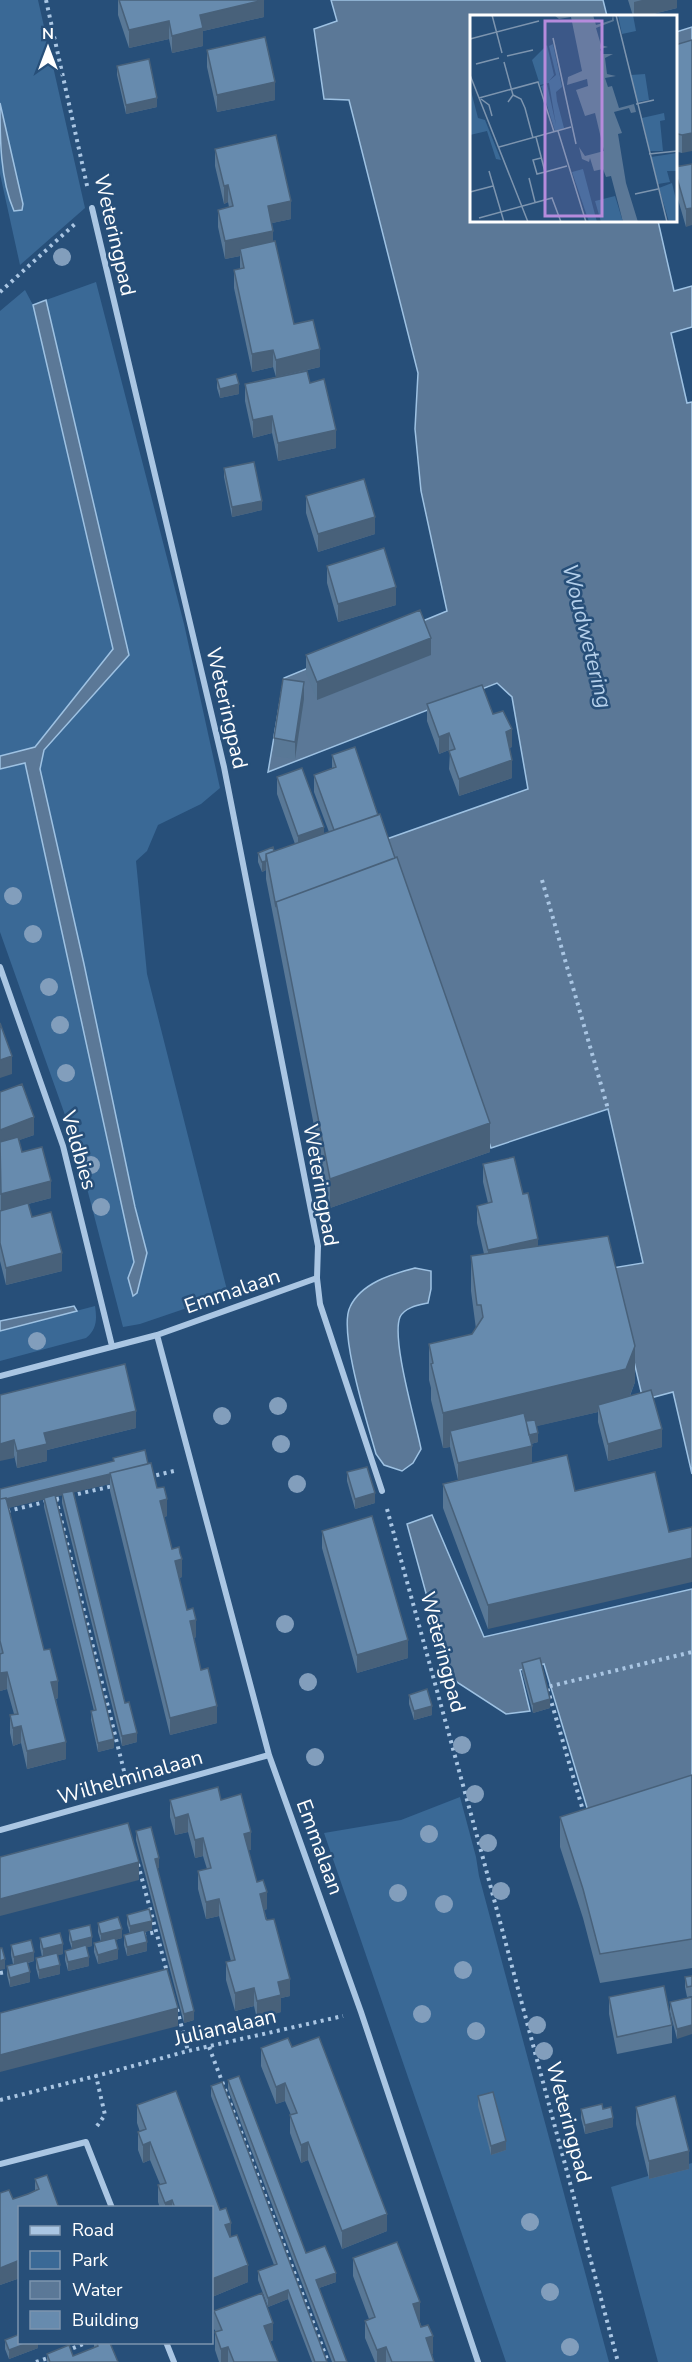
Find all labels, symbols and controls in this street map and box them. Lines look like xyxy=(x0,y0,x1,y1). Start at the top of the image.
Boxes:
inset map xyxy=(470,15,677,222)
north arrow xyxy=(18,18,78,78)
text: N xyxy=(42,23,54,45)
street label: Weteringpad xyxy=(87,172,143,298)
water label: Woudwetering xyxy=(555,561,619,712)
street label: Weteringpad xyxy=(199,645,255,771)
street label: Veldbies xyxy=(54,1106,104,1193)
street label: Weteringpad xyxy=(296,1122,346,1248)
street label: Emmalaan xyxy=(180,1262,284,1320)
street label: Weteringpad xyxy=(413,1589,473,1715)
street label: Wilhelminalaan xyxy=(54,1743,206,1811)
street label: Emmalaan xyxy=(290,1795,350,1899)
street label: Julianalaan xyxy=(170,2002,279,2053)
street label: Weteringpad xyxy=(539,2059,599,2185)
legend xyxy=(18,2206,213,2344)
text: Road xyxy=(72,2218,114,2242)
text: Park xyxy=(72,2248,109,2272)
text: Water xyxy=(72,2278,123,2302)
text: Building xyxy=(72,2308,139,2332)

